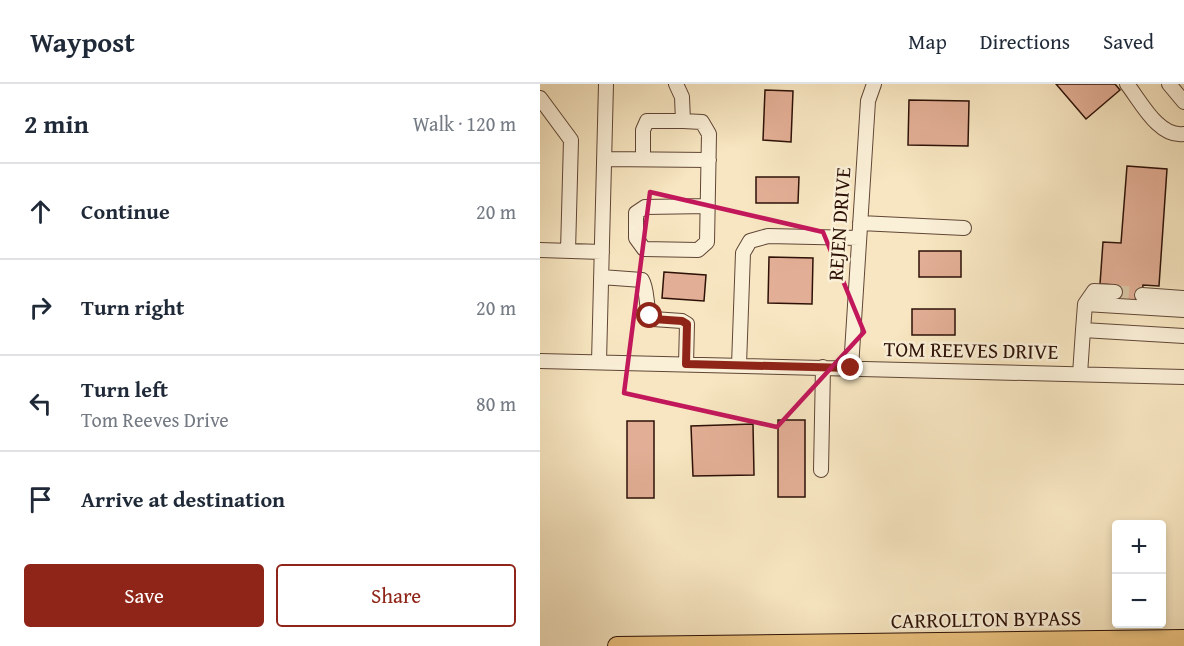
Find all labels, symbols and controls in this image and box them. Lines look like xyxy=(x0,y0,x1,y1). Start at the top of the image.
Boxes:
text: Waypost xyxy=(30,21,135,62)
text: Map xyxy=(908,26,947,57)
text: Directions xyxy=(980,26,1070,57)
text: Saved xyxy=(1103,26,1154,57)
text: 2 min xyxy=(24,104,89,143)
text: Walk · 120 m xyxy=(413,109,516,138)
street label: REJEN DRIVE xyxy=(820,166,858,282)
icon: ahead xyxy=(24,195,57,228)
text: Continue xyxy=(81,195,170,227)
text: 20 m xyxy=(476,197,516,226)
icon: right xyxy=(24,291,57,324)
text: Turn right xyxy=(81,291,184,323)
text: 20 m xyxy=(476,293,516,322)
route start xyxy=(636,302,662,328)
street label: TOM REEVES DRIVE xyxy=(883,333,1059,367)
route end xyxy=(837,354,863,380)
text: Turn left xyxy=(81,373,168,405)
icon: left xyxy=(24,387,57,420)
text: 80 m xyxy=(476,389,516,418)
text: Tom Reeves Drive xyxy=(81,405,229,434)
icon: arrive xyxy=(24,483,57,516)
text: Arrive at destination xyxy=(81,483,285,515)
map controls xyxy=(1112,520,1166,628)
button: + xyxy=(1112,520,1166,574)
button: Save xyxy=(24,564,264,627)
button: Share xyxy=(276,564,516,627)
button: − xyxy=(1112,574,1166,628)
street label: CARROLLTON BYPASS xyxy=(891,602,1081,636)

